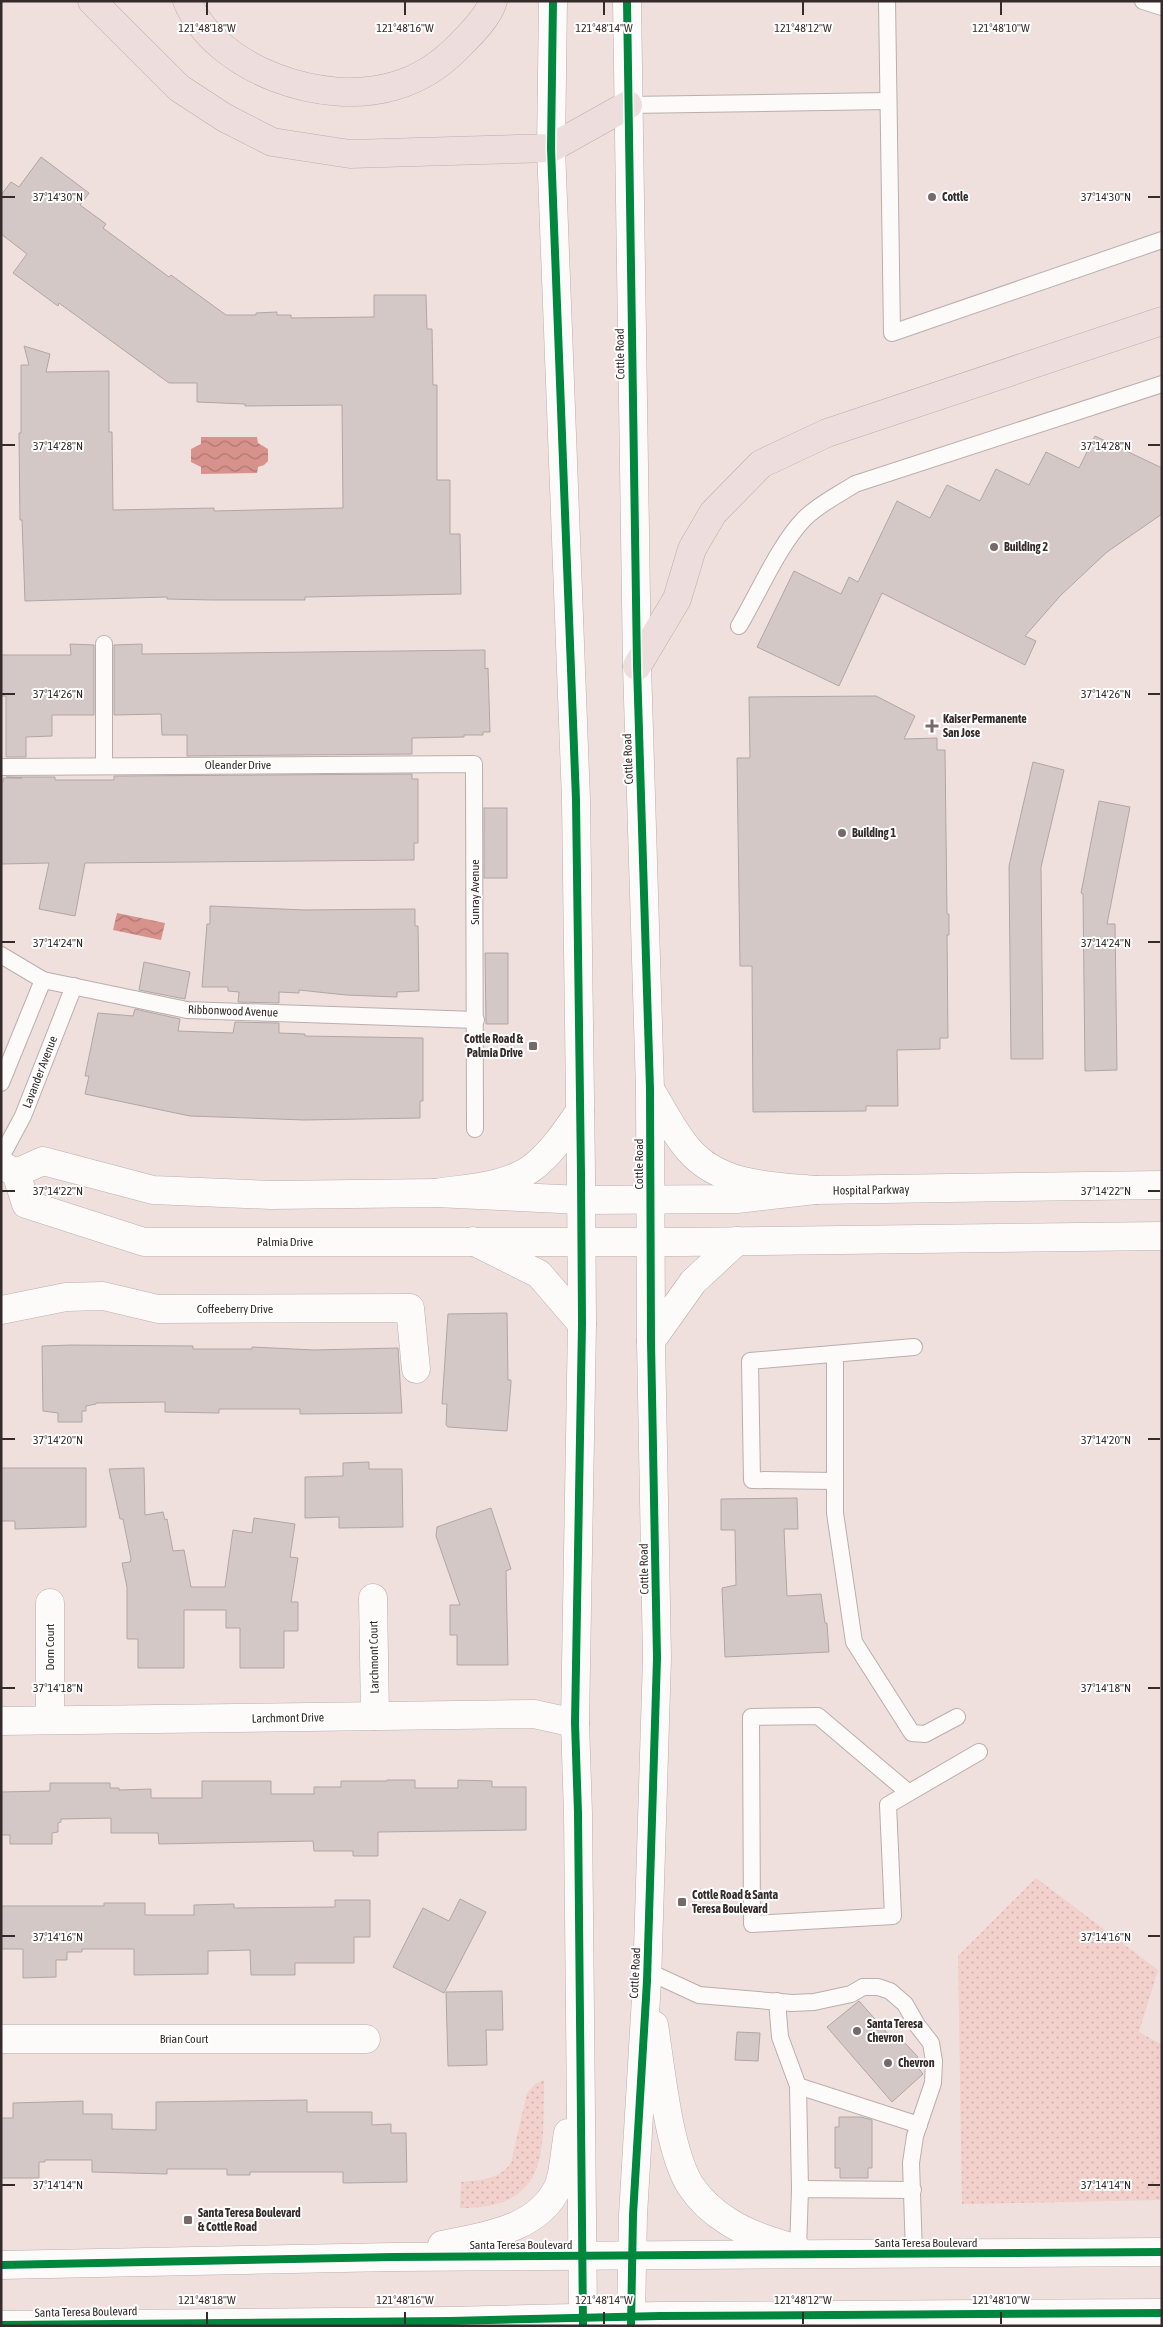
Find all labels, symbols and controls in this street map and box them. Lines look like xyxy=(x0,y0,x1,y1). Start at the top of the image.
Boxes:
text: 121°48'18"W xyxy=(178,21,236,35)
text: 121°48'16"W xyxy=(376,21,434,35)
text: 121°48'14"W xyxy=(575,21,633,35)
text: 121°48'12"W xyxy=(774,21,832,35)
text: 121°48'10"W xyxy=(972,21,1030,35)
text: 37°14'30"N xyxy=(33,190,83,204)
place label: Cottle xyxy=(942,190,969,204)
text: 37°14'30"N xyxy=(1081,190,1131,204)
marker: Cottle xyxy=(926,191,938,203)
street label: Cottle Road xyxy=(613,328,627,380)
text: 37°14'28"N xyxy=(33,439,83,453)
text: 37°14'28"N xyxy=(1081,439,1131,453)
place label: Building 2 xyxy=(1004,540,1048,554)
marker: Building 2 xyxy=(988,541,1000,553)
text: 37°14'26"N xyxy=(33,687,83,701)
text: 37°14'26"N xyxy=(1081,687,1131,701)
place label: Kaiser Permanente San Jose xyxy=(943,712,1027,740)
marker: Kaiser Permanente San Jose xyxy=(925,719,939,733)
street label: Cottle Road xyxy=(620,733,636,785)
street label: Oleander Drive xyxy=(205,758,271,772)
place label: Building 1 xyxy=(852,826,896,840)
marker: Building 1 xyxy=(836,827,848,839)
street label: Sunray Avenue xyxy=(468,859,482,925)
text: 37°14'24"N xyxy=(33,936,83,950)
text: 37°14'24"N xyxy=(1081,936,1131,950)
street label: Ribbonwood Avenue xyxy=(188,1002,278,1020)
place label: Cottle Road & Palmia Drive xyxy=(464,1032,524,1060)
street label: Lavander Avenue xyxy=(20,1034,60,1110)
marker: Cottle Road & Palmia Drive xyxy=(527,1040,539,1052)
street label: Cottle Road xyxy=(632,1138,646,1190)
street label: Hospital Parkway xyxy=(833,1182,910,1198)
text: 37°14'22"N xyxy=(33,1184,83,1198)
text: 37°14'22"N xyxy=(1081,1184,1131,1198)
street label: Palmia Drive xyxy=(257,1235,313,1249)
street label: Coffeeberry Drive xyxy=(197,1302,273,1316)
text: 37°14'20"N xyxy=(33,1433,83,1447)
text: 37°14'20"N xyxy=(1081,1433,1131,1447)
street label: Cottle Road xyxy=(637,1543,651,1595)
street label: Larchmont Court xyxy=(366,1620,382,1694)
street label: Dorn Court xyxy=(43,1623,57,1671)
text: 37°14'18"N xyxy=(33,1681,83,1695)
text: 37°14'18"N xyxy=(1081,1681,1131,1695)
street label: Larchmont Drive xyxy=(252,1710,324,1726)
place label: Cottle Road & Santa Teresa Boulevard xyxy=(692,1888,778,1916)
marker: Cottle Road & Santa Teresa Boulevard xyxy=(676,1896,688,1908)
text: 37°14'16"N xyxy=(33,1930,83,1944)
text: 37°14'16"N xyxy=(1081,1930,1131,1944)
street label: Cottle Road xyxy=(627,1947,643,1999)
place label: Santa Teresa Chevron xyxy=(867,2017,923,2045)
marker: Santa Teresa Chevron xyxy=(851,2025,863,2037)
street label: Brian Court xyxy=(160,2032,209,2046)
place label: Chevron xyxy=(898,2056,935,2070)
marker: Chevron xyxy=(882,2057,894,2069)
text: 37°14'14"N xyxy=(33,2178,83,2192)
text: 37°14'14"N xyxy=(1081,2178,1131,2192)
place label: Santa Teresa Boulevard & Cottle Road xyxy=(198,2206,301,2234)
marker: Santa Teresa Boulevard & Cottle Road xyxy=(182,2214,194,2226)
street label: Santa Teresa Boulevard xyxy=(875,2236,977,2250)
street label: Santa Teresa Boulevard xyxy=(470,2238,572,2252)
text: 121°48'18"W xyxy=(178,2293,236,2307)
text: 121°48'16"W xyxy=(376,2293,434,2307)
text: 121°48'14"W xyxy=(575,2293,633,2307)
text: 121°48'12"W xyxy=(774,2293,832,2307)
text: 121°48'10"W xyxy=(972,2293,1030,2307)
street label: Santa Teresa Boulevard xyxy=(35,2304,137,2320)

